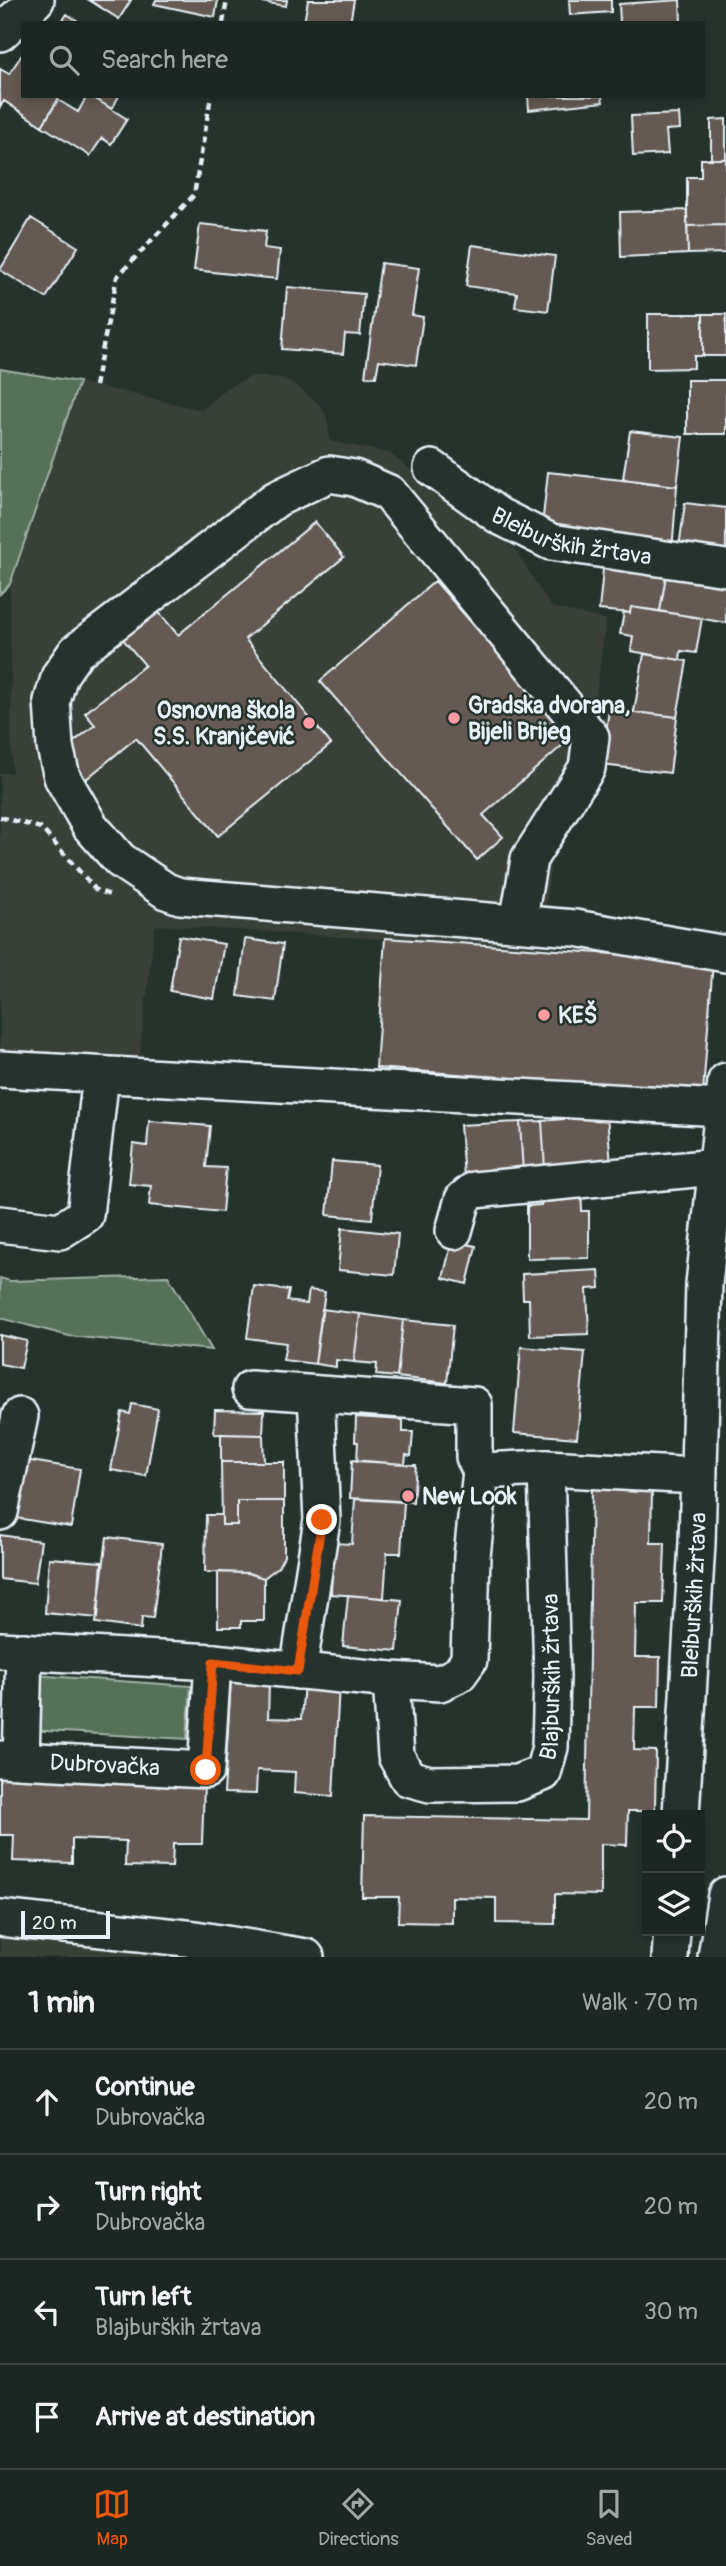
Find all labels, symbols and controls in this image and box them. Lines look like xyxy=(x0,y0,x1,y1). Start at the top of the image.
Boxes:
search box xyxy=(21,21,705,98)
icon: search xyxy=(45,41,83,79)
text: Search here xyxy=(101,44,228,76)
street label: Bleiburških žrtava xyxy=(487,501,653,572)
place label: Gradska dvorana, Bijeli Brijeg xyxy=(468,691,630,746)
place label: Osnovna škola S.S. Kranjčević xyxy=(153,696,295,751)
marker: Gradska dvorana, Bijeli Brijeg xyxy=(446,710,462,726)
marker: Osnovna škola S.S. Kranjčević xyxy=(301,715,317,731)
place label: KEŠ xyxy=(558,1000,597,1030)
marker: KEŠ xyxy=(536,1007,552,1023)
place label: New Look xyxy=(422,1482,517,1511)
marker: New Look xyxy=(400,1488,416,1504)
route end xyxy=(306,1504,337,1535)
street label: Bleiburških žrtava xyxy=(675,1512,713,1679)
street label: Blajburških žrtava xyxy=(533,1593,567,1764)
street label: Dubrovačka xyxy=(49,1748,161,1783)
route start xyxy=(190,1754,221,1785)
map controls xyxy=(642,1810,705,1936)
button: locate xyxy=(642,1810,705,1873)
button: layers xyxy=(642,1873,705,1936)
scale bar xyxy=(21,1908,110,1940)
text: 20 m xyxy=(32,1911,77,1935)
text: 1 min xyxy=(28,1984,95,2021)
text: Walk · 70 m xyxy=(582,1988,698,2017)
text: Continue xyxy=(95,2071,195,2103)
icon: ahead xyxy=(28,2083,66,2121)
text: 20 m xyxy=(644,2087,698,2116)
text: Dubrovačka xyxy=(95,2103,205,2132)
text: Turn right xyxy=(95,2176,201,2208)
icon: right xyxy=(28,2188,66,2226)
text: 20 m xyxy=(644,2192,698,2221)
text: Dubrovačka xyxy=(95,2208,205,2237)
text: Turn left xyxy=(95,2281,191,2313)
icon: left xyxy=(28,2293,66,2331)
text: 30 m xyxy=(644,2297,698,2326)
text: Blajburških žrtava xyxy=(95,2313,262,2342)
icon: arrive xyxy=(28,2398,66,2436)
text: Arrive at destination xyxy=(95,2401,315,2433)
tab: Map xyxy=(93,2485,131,2551)
tab: Directions xyxy=(318,2485,399,2551)
tab: Saved xyxy=(585,2485,633,2551)

